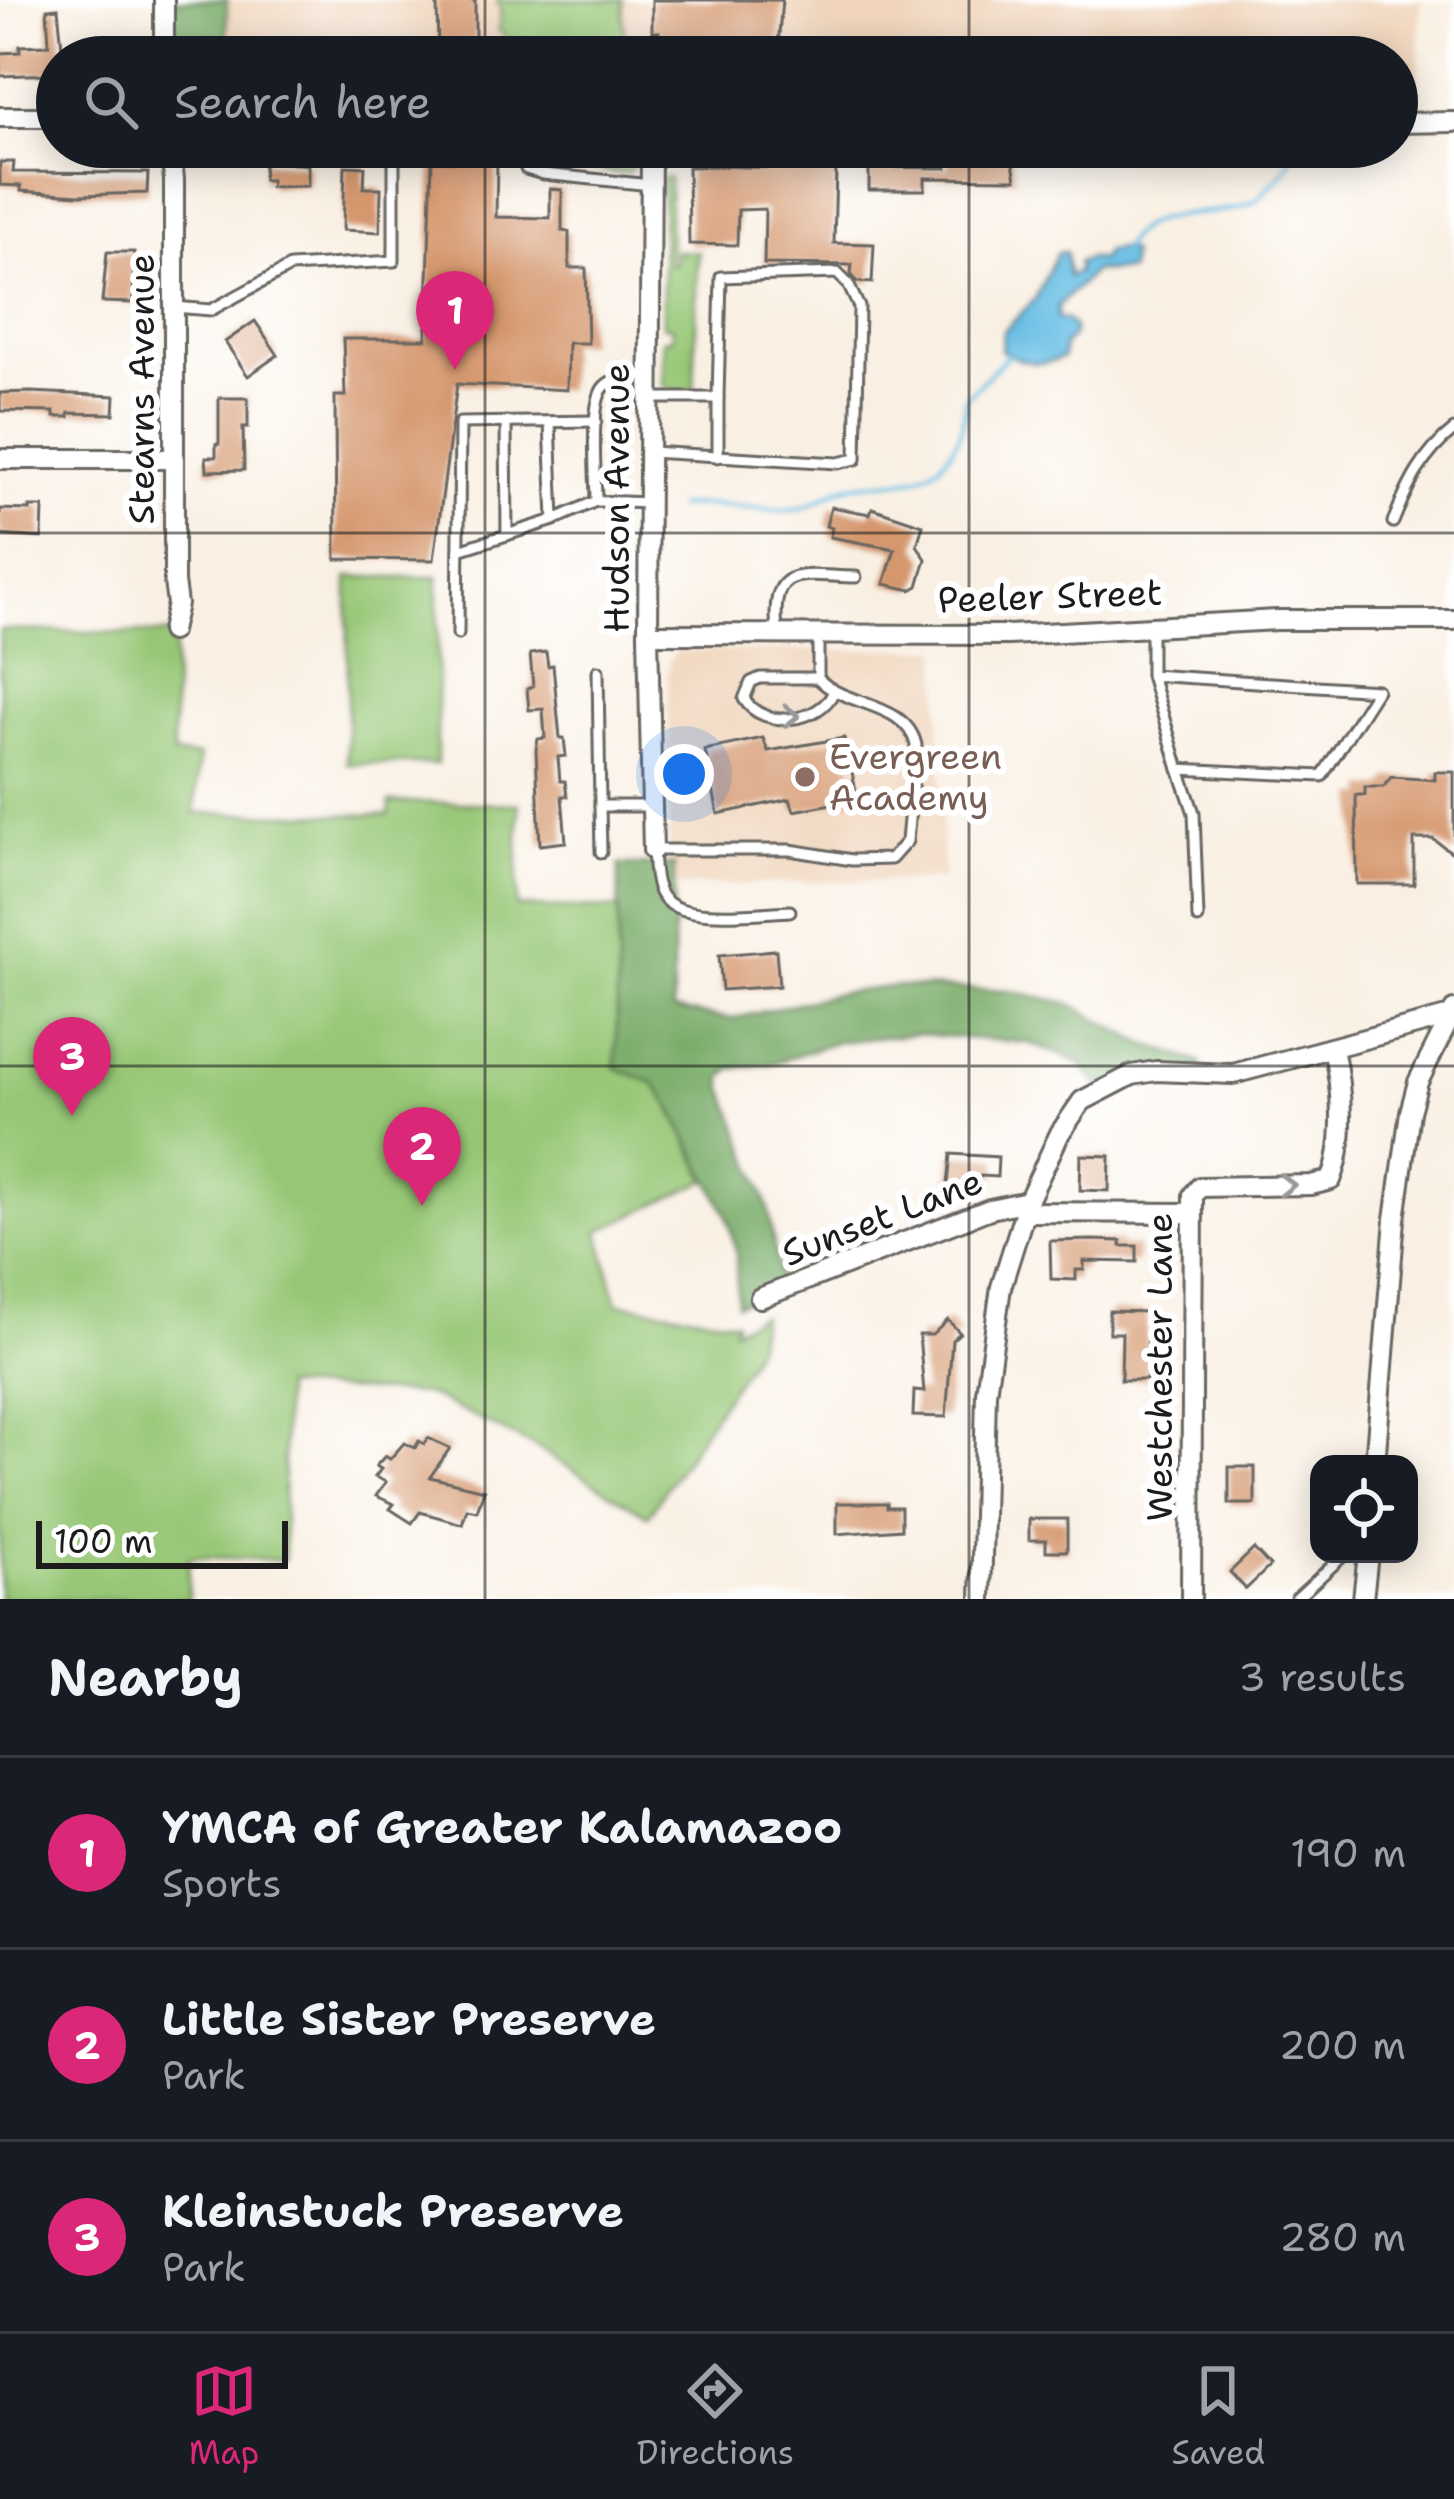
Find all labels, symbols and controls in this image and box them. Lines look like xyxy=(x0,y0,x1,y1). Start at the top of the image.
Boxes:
search box xyxy=(36,36,1418,168)
icon: search xyxy=(78,69,144,135)
text: Search here xyxy=(174,72,431,132)
street label: Stearns Avenue xyxy=(117,254,166,524)
pin: 1 xyxy=(416,271,494,370)
street label: Hudson Avenue xyxy=(592,363,641,633)
street label: Peeler Street xyxy=(937,568,1163,624)
one-way arrow xyxy=(782,703,800,729)
place label: Evergreen Academy xyxy=(829,732,1002,822)
your location xyxy=(654,744,714,804)
marker: Evergreen Academy xyxy=(792,764,818,790)
pin: 3 xyxy=(33,1017,111,1116)
pin: 2 xyxy=(383,1107,461,1206)
street label: Sunset Lane xyxy=(775,1156,989,1278)
one-way arrow xyxy=(1279,1172,1297,1198)
street label: Westchester Lane xyxy=(1135,1213,1184,1521)
map controls xyxy=(1310,1455,1418,1563)
button: locate xyxy=(1310,1455,1418,1563)
scale bar xyxy=(36,1515,288,1568)
text: 100 m xyxy=(54,1519,153,1564)
text: Nearby xyxy=(48,1643,243,1711)
text: 3 results xyxy=(1239,1651,1406,1703)
text: YMCA of Greater Kalamazoo xyxy=(162,1797,842,1857)
text: 1 xyxy=(78,1827,96,1879)
text: 190 m xyxy=(1290,1827,1406,1879)
text: Sports xyxy=(162,1857,282,1909)
text: Little Sister Preserve xyxy=(162,1989,656,2049)
text: 2 xyxy=(73,2019,101,2071)
text: 200 m xyxy=(1279,2019,1406,2071)
text: Park xyxy=(162,2049,246,2101)
text: Kleinstuck Preserve xyxy=(162,2181,624,2241)
text: 3 xyxy=(73,2211,101,2263)
text: 280 m xyxy=(1279,2211,1406,2263)
text: Park xyxy=(162,2241,246,2293)
tab: Map xyxy=(189,2358,259,2475)
tab: Directions xyxy=(637,2358,794,2475)
tab: Saved xyxy=(1172,2358,1265,2475)

